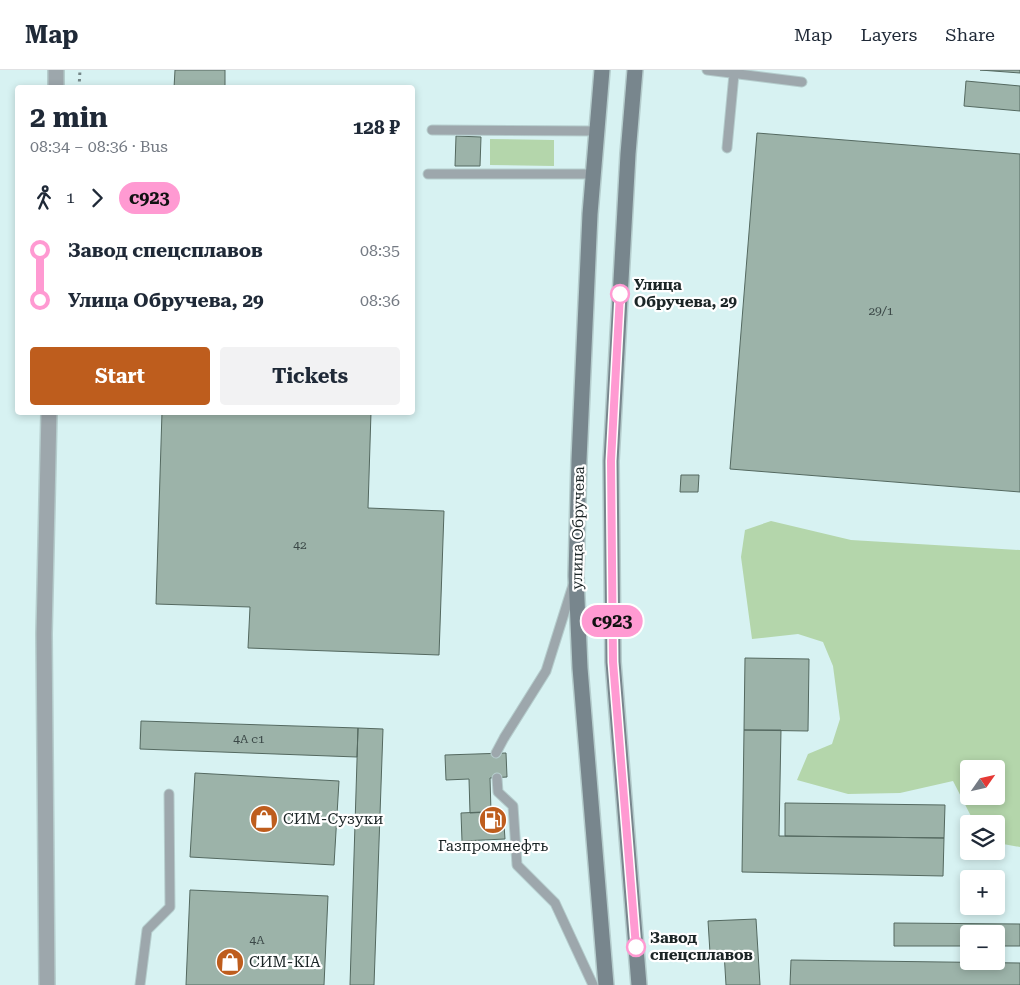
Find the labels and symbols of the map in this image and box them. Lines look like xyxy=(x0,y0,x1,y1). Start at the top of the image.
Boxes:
place label: Улица Обручева, 29 xyxy=(634,276,738,311)
marker: Улица Обручева, 29 xyxy=(610,284,630,304)
house number: 29/1 xyxy=(868,304,894,318)
street label: улица Обручева xyxy=(568,466,588,590)
house number: 42 xyxy=(293,538,307,552)
line badge: с923 xyxy=(577,605,647,637)
house number: 4А с1 xyxy=(233,732,265,746)
north arrow xyxy=(960,760,1005,805)
shop icon: СИМ-Сузуки xyxy=(249,804,279,834)
fuel station icon: Газпромнефть xyxy=(478,805,508,835)
place label: СИМ-Сузуки xyxy=(283,810,383,828)
place label: Газпромнефть xyxy=(438,837,548,855)
place label: Завод спецсплавов xyxy=(650,929,753,964)
house number: 4А xyxy=(249,933,265,947)
marker: Завод спецсплавов xyxy=(626,937,646,957)
shop icon: СИМ-KIA xyxy=(215,947,245,977)
place label: СИМ-KIA xyxy=(249,953,321,971)

